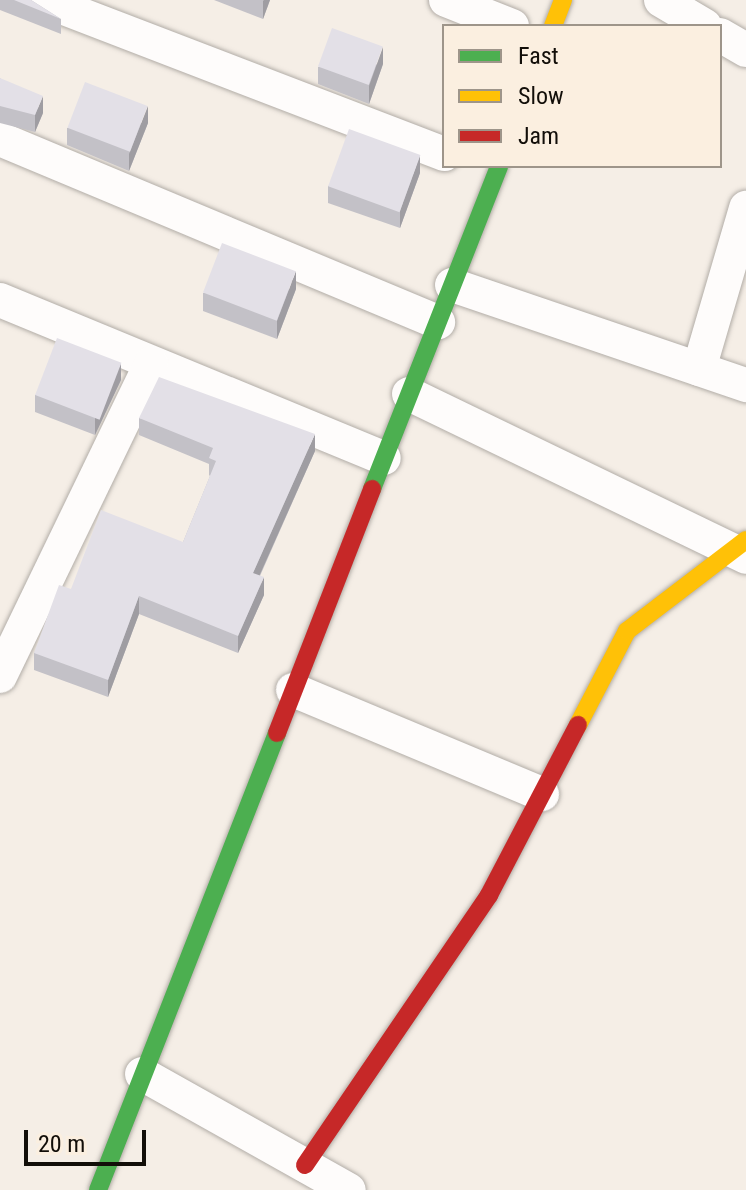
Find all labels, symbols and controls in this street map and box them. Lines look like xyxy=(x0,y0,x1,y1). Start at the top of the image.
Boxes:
legend xyxy=(442,24,722,168)
text: Fast xyxy=(518,42,559,70)
text: Slow xyxy=(518,82,564,110)
text: Jam xyxy=(518,122,559,150)
scale bar xyxy=(28,1114,150,1164)
text: 20 m xyxy=(38,1130,85,1158)

